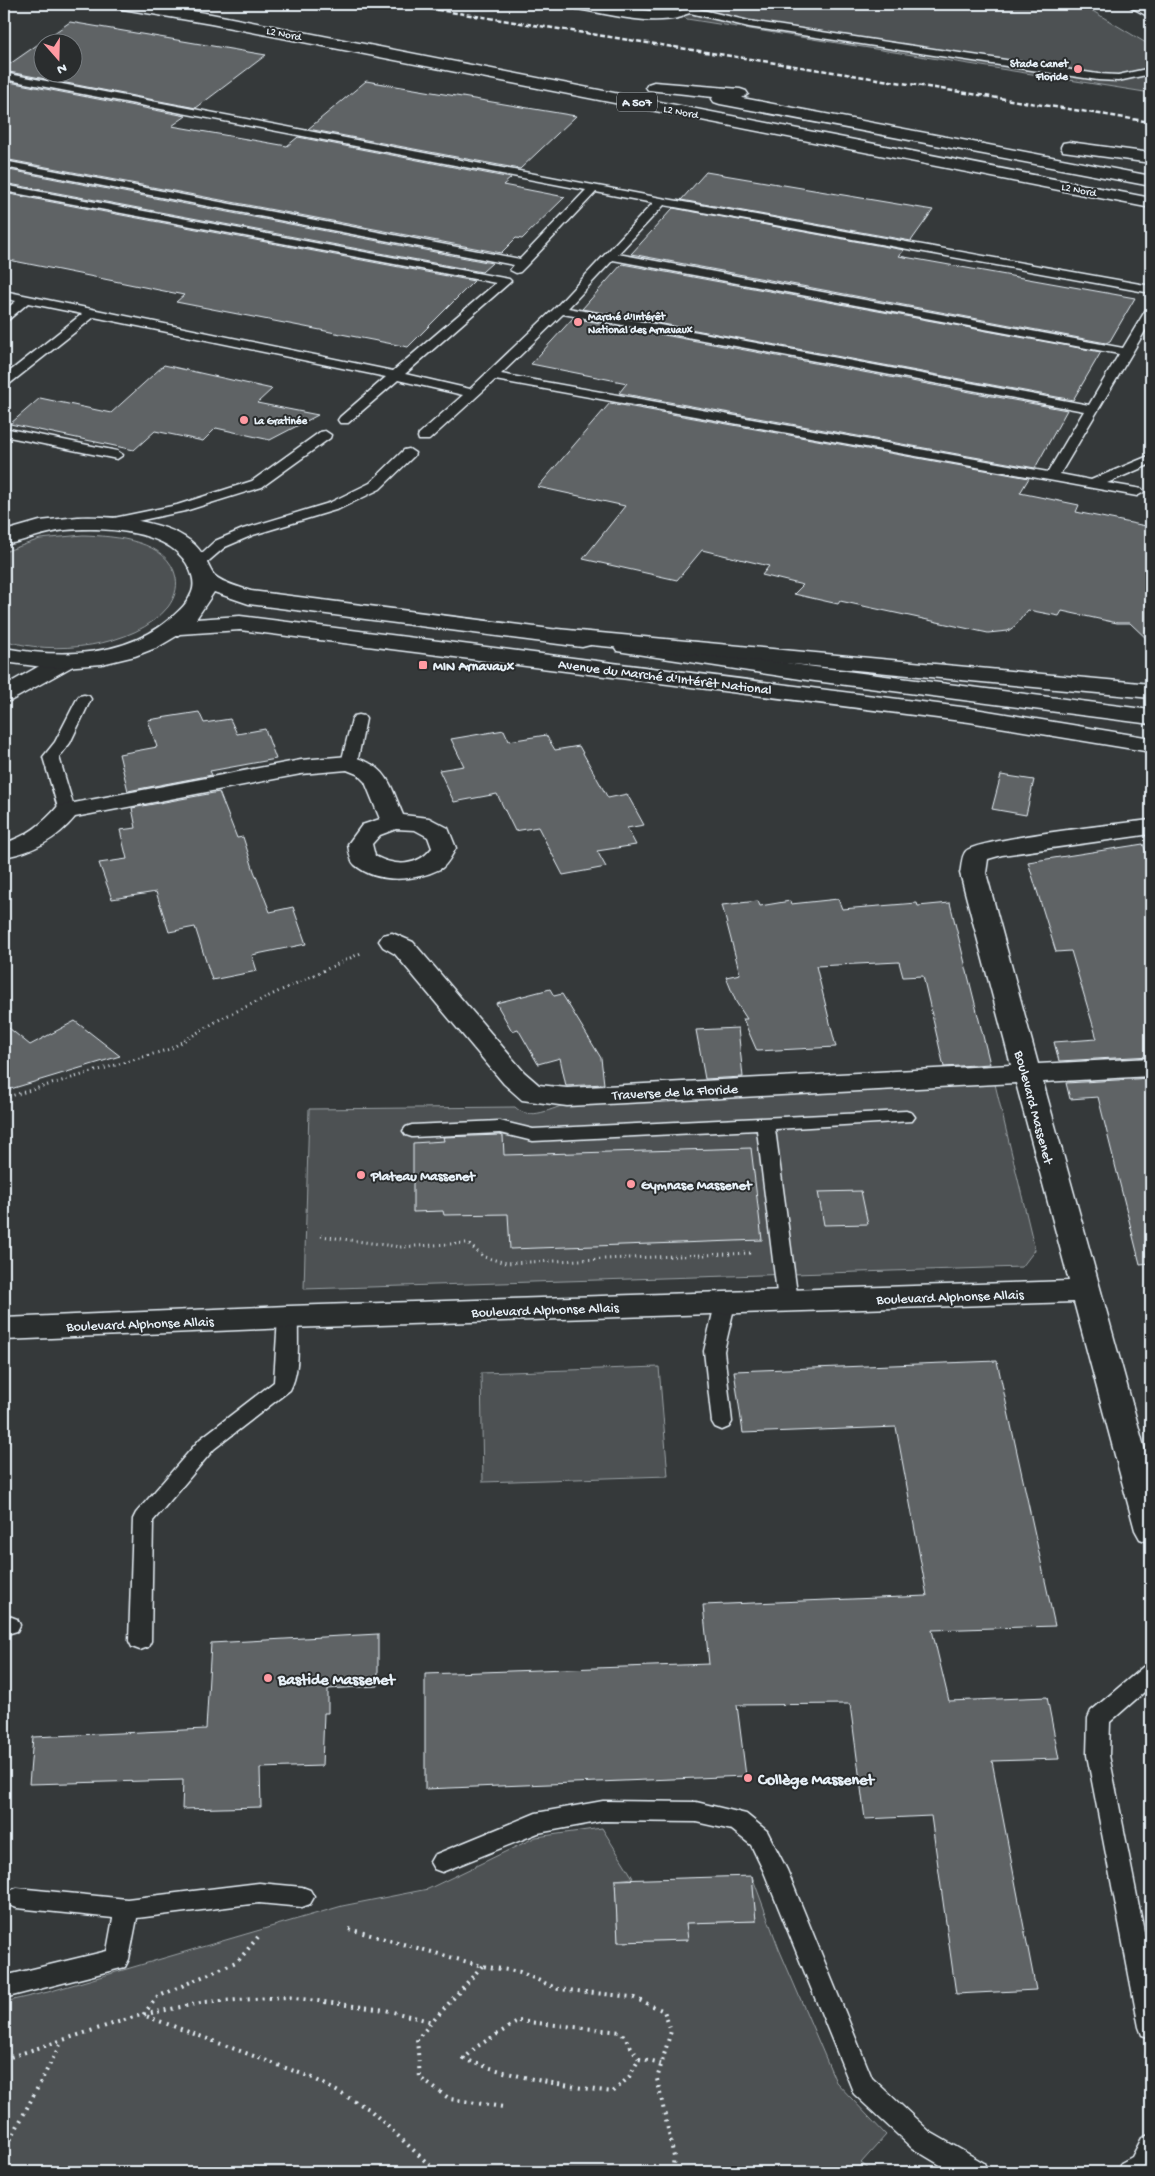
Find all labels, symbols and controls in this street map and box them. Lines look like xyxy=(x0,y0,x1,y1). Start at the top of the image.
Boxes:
street label: L2 Nord xyxy=(265,26,304,45)
north arrow xyxy=(32,32,82,82)
text: N xyxy=(54,58,69,77)
place label: Stade Canet Floride xyxy=(1010,58,1070,84)
marker: Stade Canet Floride xyxy=(1072,63,1084,75)
road number: A 507 xyxy=(617,92,657,111)
street label: L2 Nord xyxy=(662,104,701,123)
street label: L2 Nord xyxy=(1060,182,1099,201)
place label: Marché d'Intérêt National des Arnavaux xyxy=(588,311,693,337)
marker: Marché d'Intérêt National des Arnavaux xyxy=(572,316,584,328)
marker: La Gratinée xyxy=(238,414,250,426)
place label: La Gratinée xyxy=(254,415,308,428)
street label: Avenue du Marché d'Intérêt National xyxy=(557,657,772,700)
marker: MIN Arnavaux xyxy=(417,659,429,671)
place label: MIN Arnavaux xyxy=(433,659,515,676)
street label: Boulevard Massenet xyxy=(1009,1048,1056,1167)
street label: Traverse de la Floride xyxy=(611,1082,739,1105)
marker: Plateau Massenet xyxy=(355,1169,367,1181)
place label: Plateau Massenet xyxy=(370,1169,476,1186)
marker: Gymnase Massenet xyxy=(625,1178,637,1190)
place label: Gymnase Massenet xyxy=(641,1178,753,1195)
street label: Boulevard Alphonse Allais xyxy=(875,1287,1025,1310)
street label: Boulevard Alphonse Allais xyxy=(470,1300,620,1323)
street label: Boulevard Alphonse Allais xyxy=(65,1314,215,1337)
marker: Bastide Massenet xyxy=(262,1672,274,1684)
place label: Bastide Massenet xyxy=(277,1672,396,1691)
marker: Collège Massenet xyxy=(742,1772,754,1784)
place label: Collège Massenet xyxy=(757,1772,875,1791)

